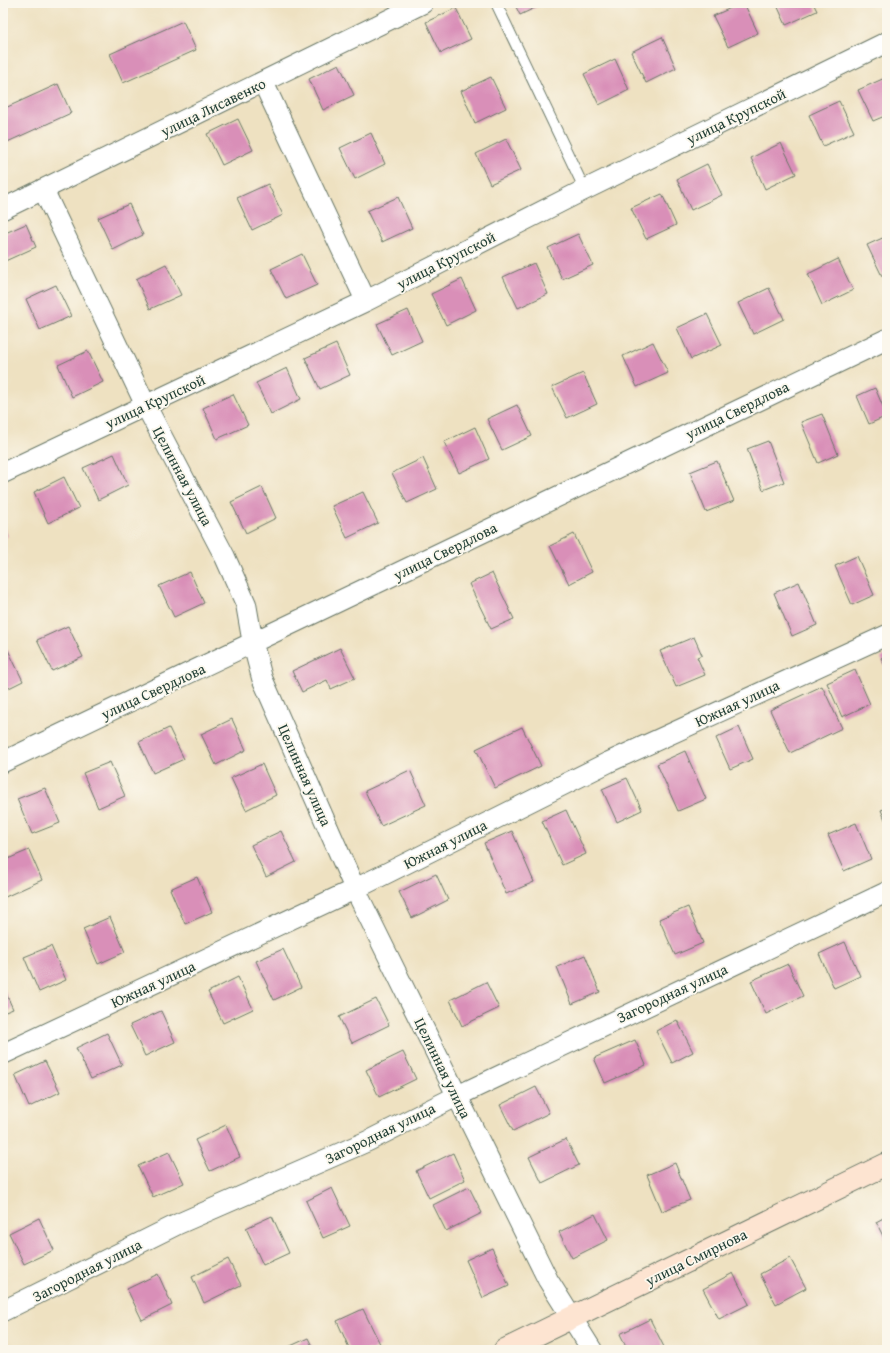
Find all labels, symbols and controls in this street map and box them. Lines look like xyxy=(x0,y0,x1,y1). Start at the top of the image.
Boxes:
street label: улица Лисавенко xyxy=(156,72,269,142)
street label: улица Крупской xyxy=(682,83,789,150)
street label: улица Крупской xyxy=(392,226,499,294)
street label: улица Крупской xyxy=(101,369,209,434)
street label: улица Свердлова xyxy=(681,375,793,445)
street label: Целинная улица xyxy=(148,423,218,530)
street label: улица Свердлова xyxy=(389,516,501,586)
street label: улица Свердлова xyxy=(96,657,209,725)
street label: Южная улица xyxy=(691,674,783,732)
street label: Целинная улица xyxy=(273,721,337,830)
street label: Южная улица xyxy=(400,814,491,874)
street label: Южная улица xyxy=(107,955,199,1013)
street label: Загородная улица xyxy=(613,958,732,1028)
street label: Целинная улица xyxy=(409,1014,477,1123)
street label: Загородная улица xyxy=(321,1097,439,1169)
street label: улица Смирнова xyxy=(641,1223,751,1291)
street label: Загородная улица xyxy=(29,1233,146,1307)

